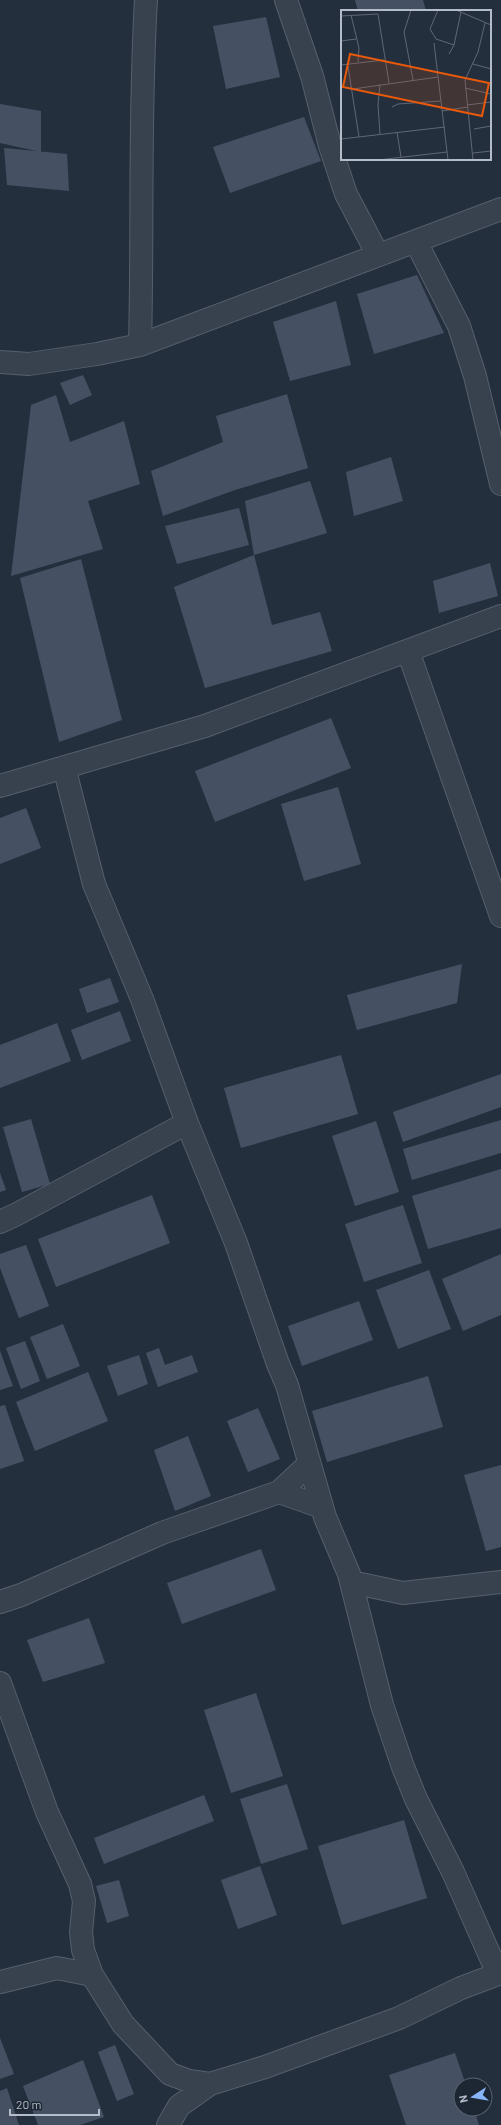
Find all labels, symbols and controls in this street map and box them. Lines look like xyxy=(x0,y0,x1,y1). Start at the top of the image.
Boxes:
inset map xyxy=(341,10,491,160)
north arrow xyxy=(453,2077,493,2117)
scale bar xyxy=(10,2091,99,2117)
text: N xyxy=(456,2094,470,2104)
text: 20 m xyxy=(16,2097,42,2111)

